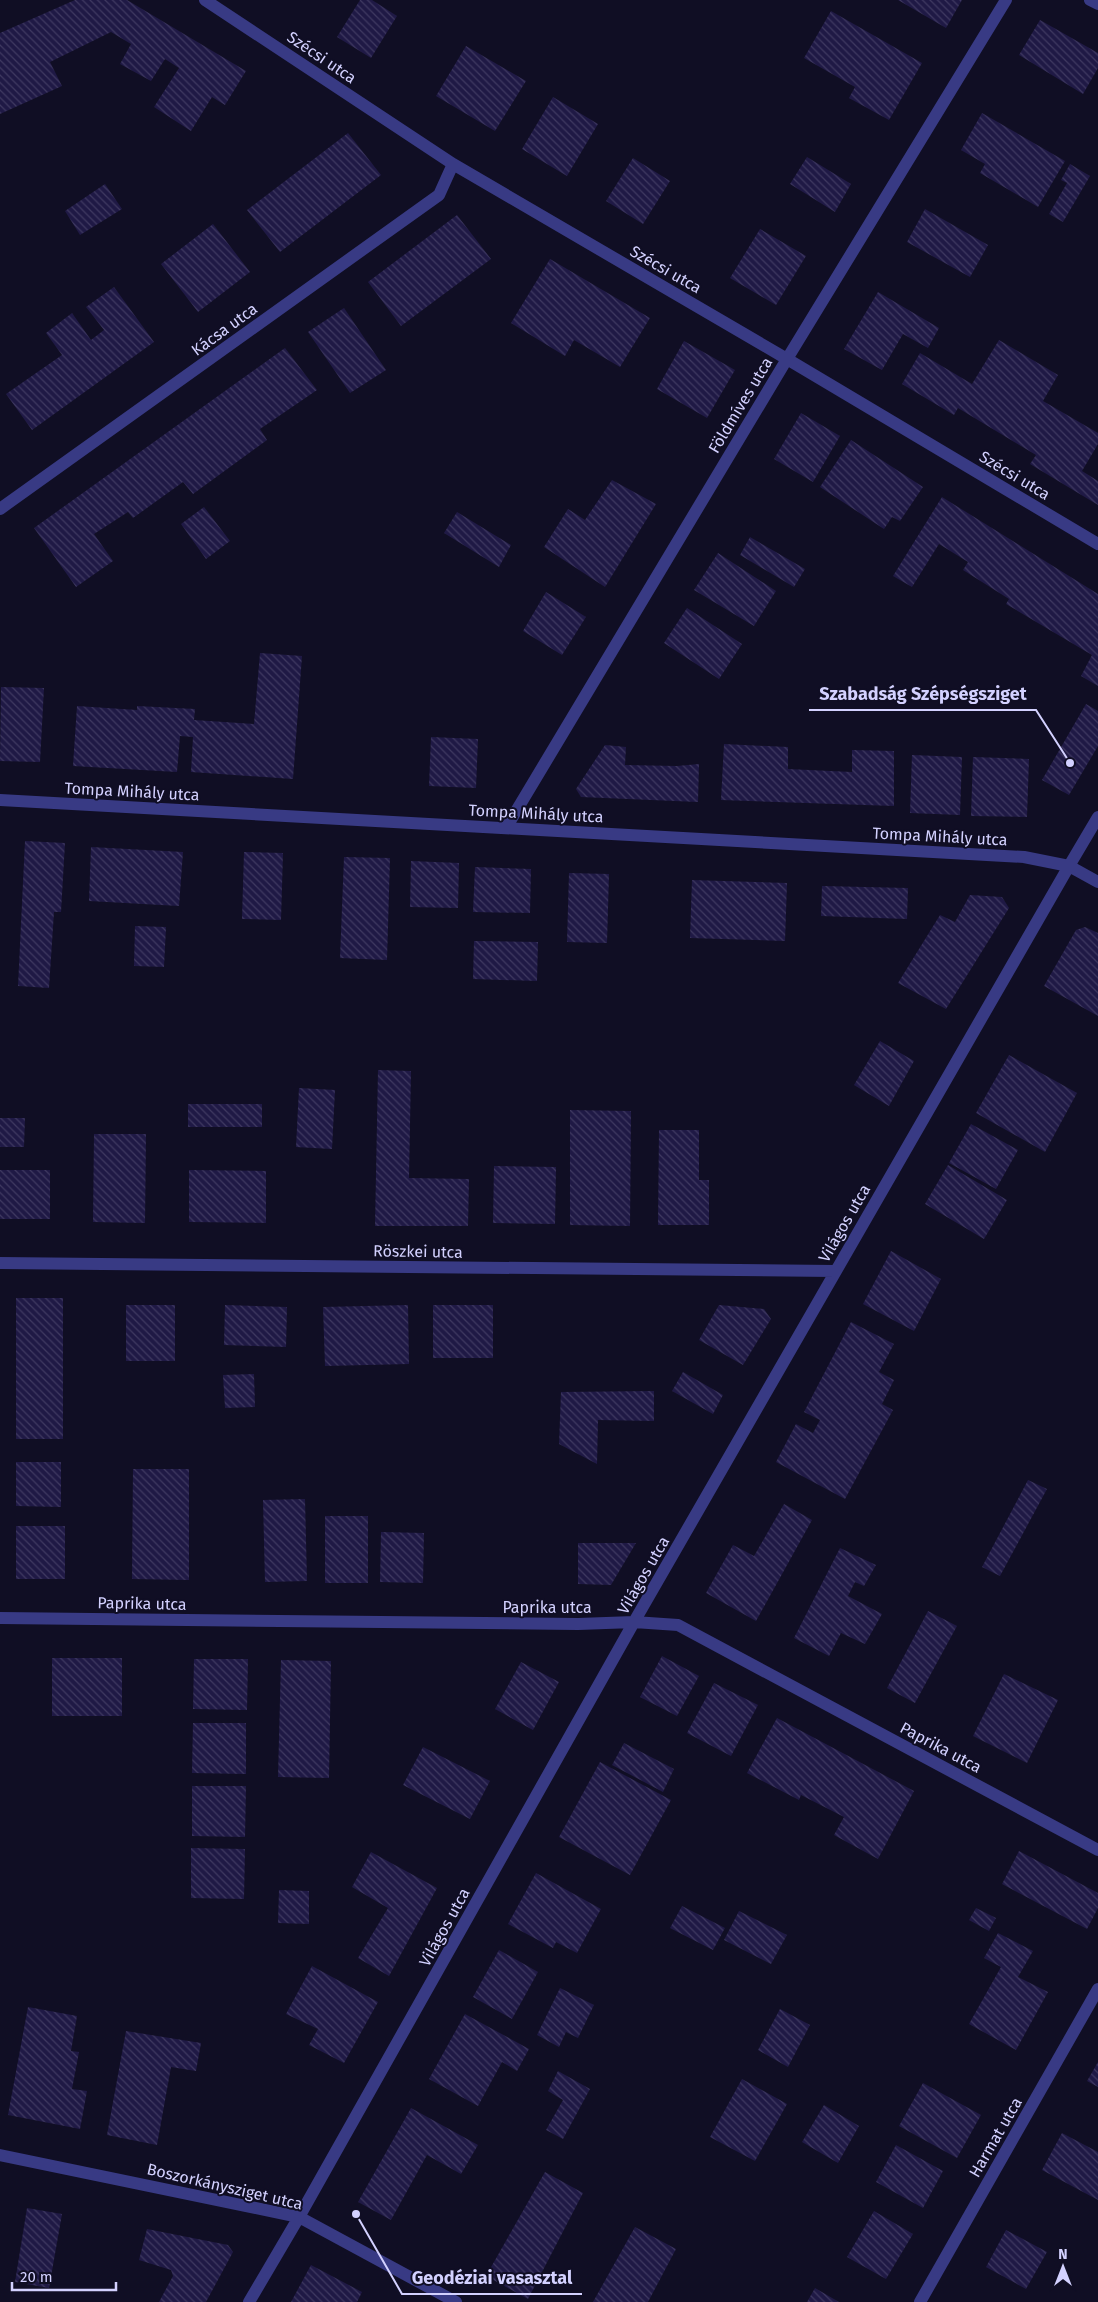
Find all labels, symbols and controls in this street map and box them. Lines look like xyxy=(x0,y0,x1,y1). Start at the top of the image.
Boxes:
street label: Szécsi utca xyxy=(284,27,360,87)
street label: Szécsi utca xyxy=(627,241,705,297)
street label: Kácsa utca xyxy=(188,299,261,360)
street label: Földmíves utca xyxy=(704,354,776,457)
street label: Szécsi utca xyxy=(976,447,1054,504)
callout: Szabadság Szépségsziget xyxy=(809,677,1036,710)
text: Szabadság Szépségsziget xyxy=(819,683,1028,705)
street label: Tompa Mihály utca xyxy=(64,778,200,805)
street label: Tompa Mihály utca xyxy=(468,800,604,827)
street label: Tompa Mihály utca xyxy=(872,823,1008,850)
street label: Világos utca xyxy=(815,1181,874,1266)
street label: Röszkei utca xyxy=(373,1241,463,1262)
street label: Világos utca xyxy=(614,1533,673,1618)
street label: Paprika utca xyxy=(97,1593,187,1614)
street label: Paprika utca xyxy=(502,1598,592,1617)
street label: Paprika utca xyxy=(897,1718,985,1777)
street label: Világos utca xyxy=(415,1885,474,1970)
street label: Harmat utca xyxy=(965,2094,1026,2181)
street label: Boszorkánysziget utca xyxy=(145,2159,305,2214)
north arrow xyxy=(1038,2242,1088,2292)
text: N xyxy=(1058,2246,1068,2263)
scale bar xyxy=(12,2260,116,2292)
callout: Geodéziai vasasztal xyxy=(402,2261,582,2294)
text: Geodéziai vasasztal xyxy=(412,2267,573,2289)
text: 20 m xyxy=(20,2268,53,2286)

